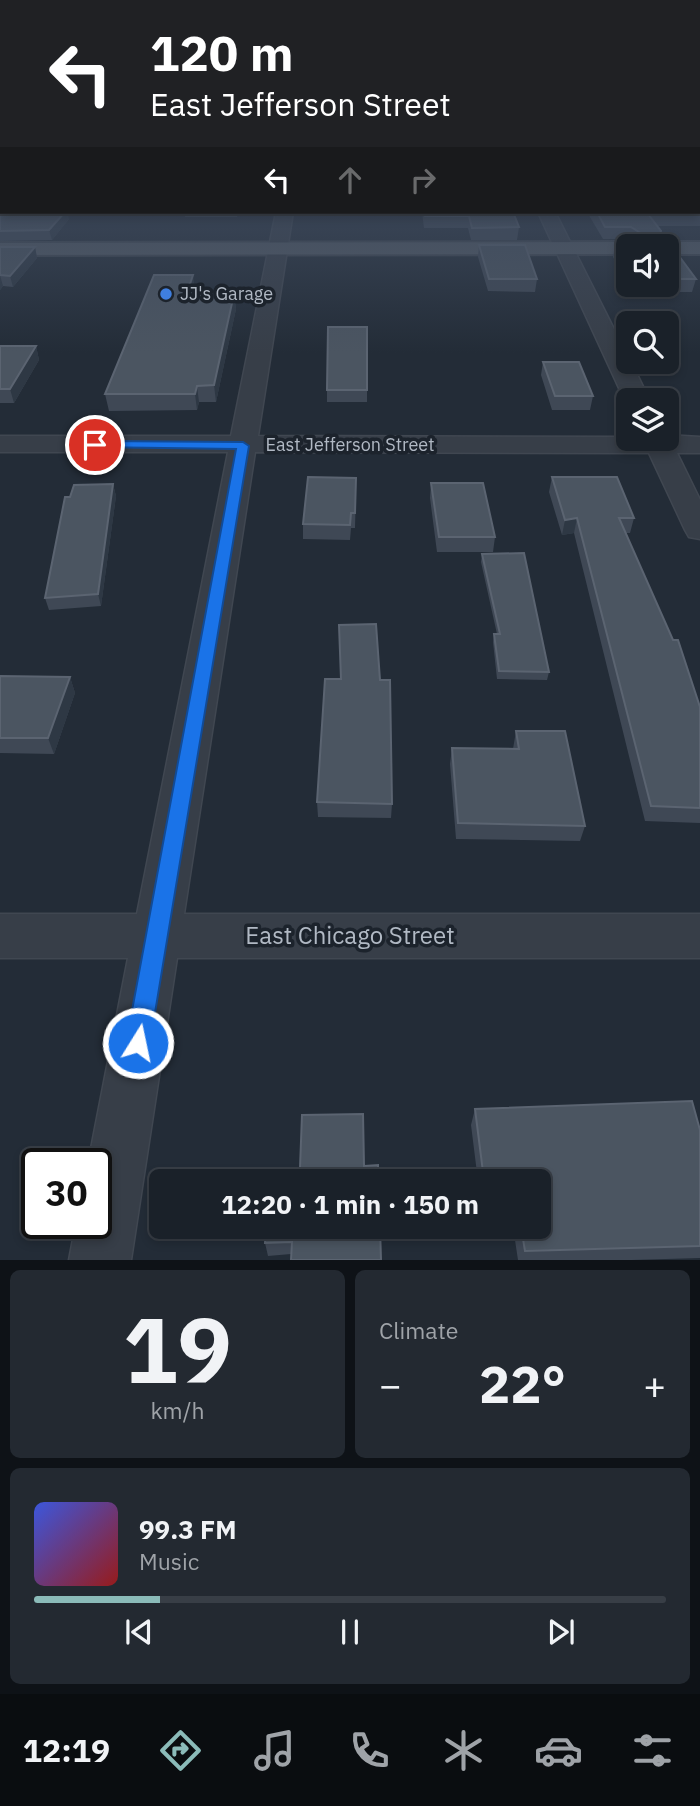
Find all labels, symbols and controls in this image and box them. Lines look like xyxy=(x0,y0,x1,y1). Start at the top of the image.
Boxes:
text: 120 m xyxy=(150,21,294,84)
icon: left xyxy=(35,28,126,119)
text: East Jefferson Street xyxy=(150,83,451,125)
icon: left xyxy=(258,161,296,199)
icon: ahead xyxy=(331,161,369,199)
icon: right xyxy=(404,161,442,199)
map controls xyxy=(616,234,679,451)
button: sound xyxy=(616,234,679,297)
place label: JJ's Garage xyxy=(180,282,273,305)
marker: JJ's Garage xyxy=(158,286,174,302)
button: search xyxy=(616,311,679,374)
button: layers xyxy=(616,388,679,451)
pin xyxy=(65,415,125,475)
icon: arrive xyxy=(76,426,114,464)
street label: East Jefferson Street xyxy=(265,433,435,456)
street label: East Chicago Street xyxy=(245,919,455,951)
position arrow xyxy=(101,1006,175,1080)
speed limit sign: 30 xyxy=(21,1148,112,1239)
text: 12:20 · 1 min · 150 m xyxy=(221,1187,479,1221)
text: 19 xyxy=(123,1290,232,1408)
text: Climate xyxy=(379,1315,458,1345)
text: 22° xyxy=(479,1350,566,1417)
text: − xyxy=(379,1360,402,1409)
text: + xyxy=(643,1360,666,1409)
text: km/h xyxy=(150,1395,205,1425)
text: 99.3 FM xyxy=(139,1512,237,1546)
text: Music xyxy=(139,1546,199,1576)
icon: previous xyxy=(120,1613,158,1651)
icon: pause xyxy=(331,1613,369,1651)
icon: next xyxy=(542,1613,580,1651)
icon: directions xyxy=(156,1726,205,1775)
icon: music xyxy=(250,1726,299,1775)
icon: phone xyxy=(345,1726,394,1775)
icon: climate xyxy=(439,1726,488,1775)
icon: car xyxy=(534,1726,583,1775)
icon: filters xyxy=(628,1726,677,1775)
text: 12:19 xyxy=(23,1729,110,1771)

